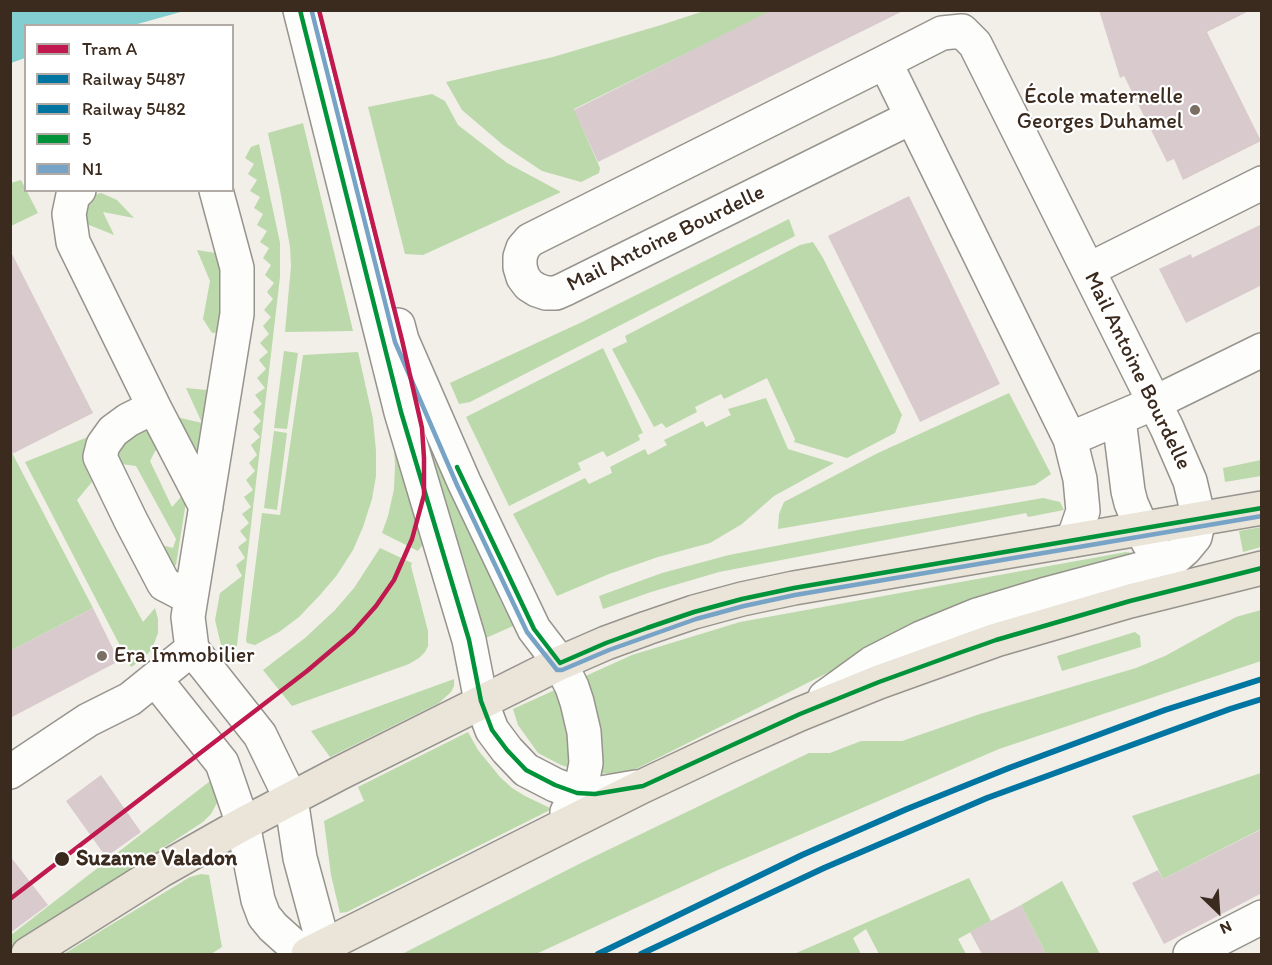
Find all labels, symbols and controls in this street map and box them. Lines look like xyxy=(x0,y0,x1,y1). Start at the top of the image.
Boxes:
legend xyxy=(24,24,234,192)
text: Tram A xyxy=(82,38,137,60)
text: Railway 5487 xyxy=(82,68,185,90)
place label: École maternelle Georges Duhamel xyxy=(1017,84,1183,136)
text: Railway 5482 xyxy=(82,98,186,120)
marker: École maternelle Georges Duhamel xyxy=(1188,103,1202,117)
text: 5 xyxy=(82,128,91,150)
text: N1 xyxy=(82,158,103,180)
street label: Mail Antoine Bourdelle xyxy=(563,180,769,298)
street label: Mail Antoine Bourdelle xyxy=(1078,268,1196,474)
place label: Era Immobilier xyxy=(114,643,255,669)
marker: Era Immobilier xyxy=(95,649,109,663)
place label: Suzanne Valadon xyxy=(76,846,237,872)
marker: Suzanne Valadon xyxy=(53,850,71,868)
north arrow xyxy=(1188,881,1248,941)
text: N xyxy=(1217,917,1235,939)

